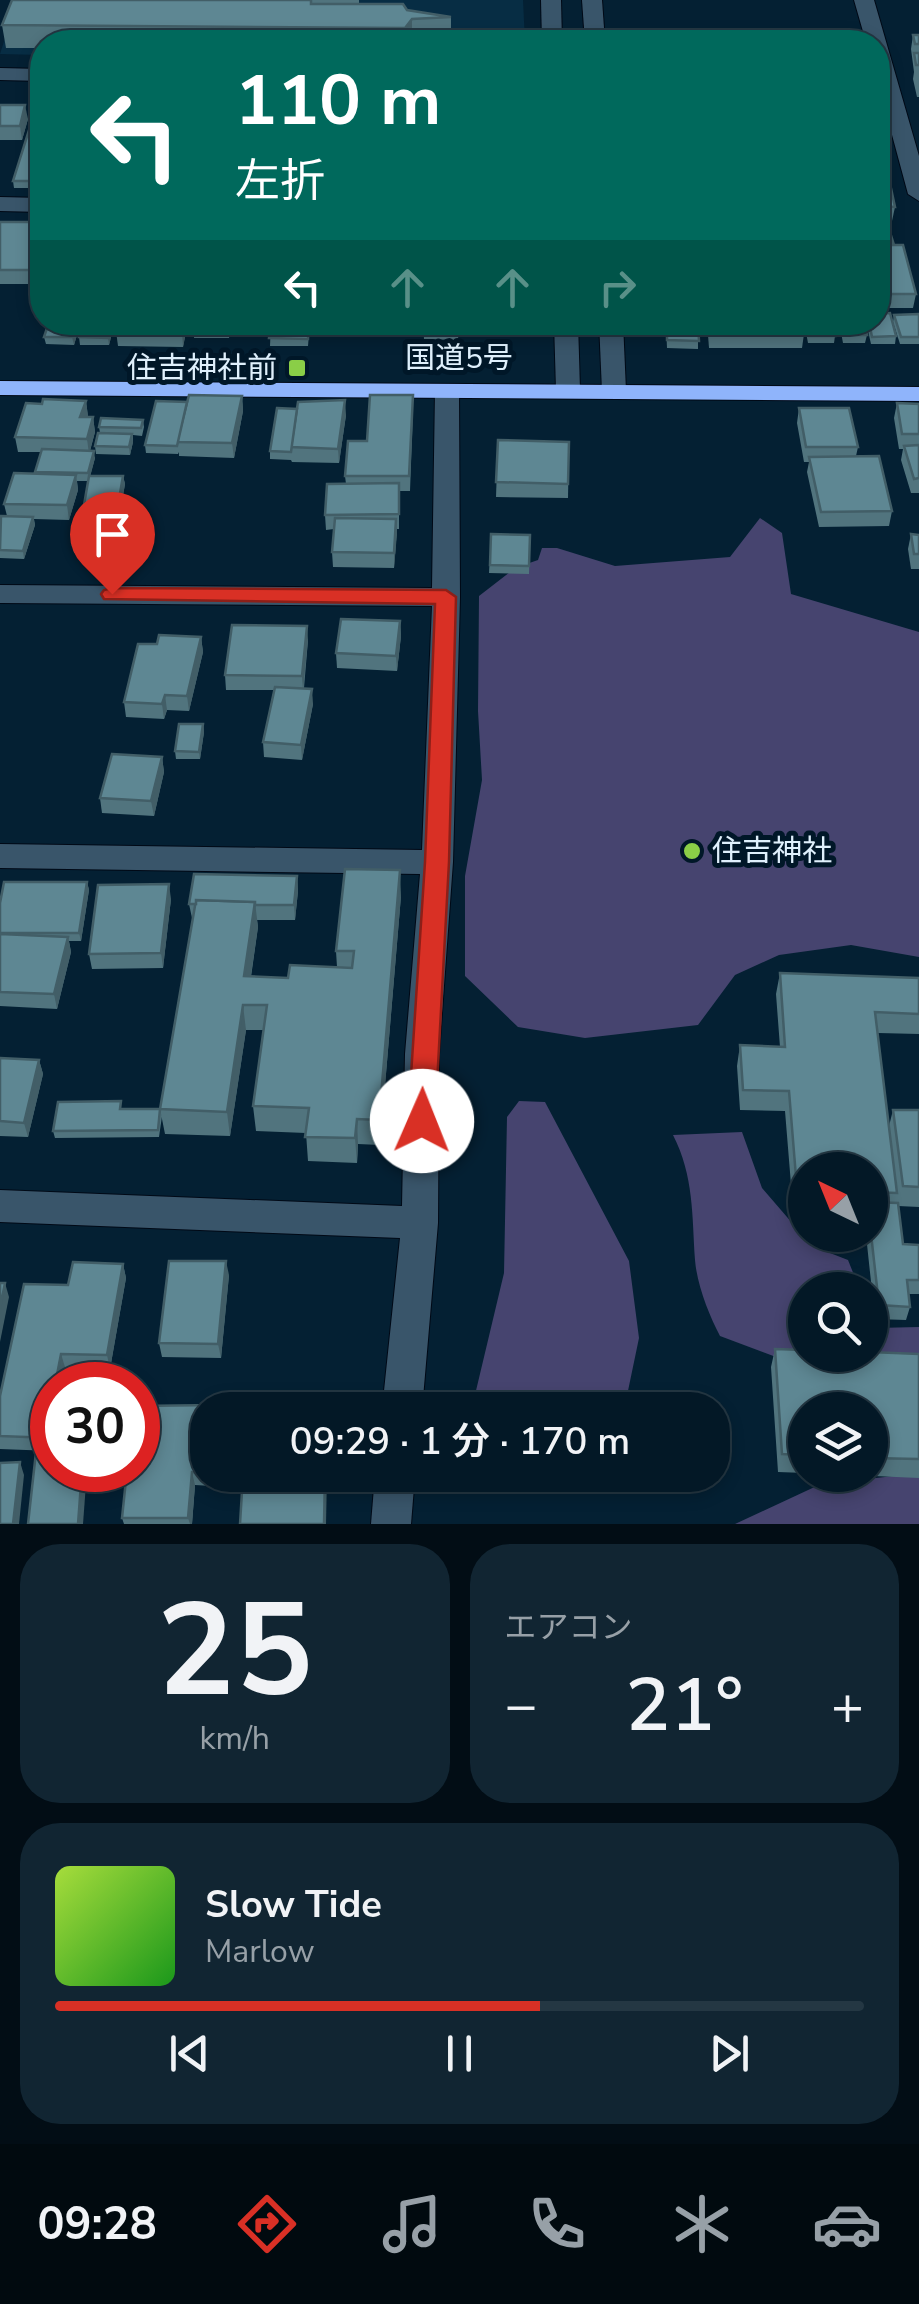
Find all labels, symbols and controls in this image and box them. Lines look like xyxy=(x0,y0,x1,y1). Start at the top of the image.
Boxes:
text: 110 m xyxy=(235,53,441,149)
icon: left xyxy=(70,70,200,200)
text: 左折 xyxy=(235,151,325,212)
icon: left xyxy=(275,260,330,315)
icon: ahead xyxy=(380,260,435,315)
icon: ahead xyxy=(485,260,540,315)
icon: right xyxy=(590,260,645,315)
street label: 国道5号 xyxy=(405,338,513,379)
place label: 住吉神社前 xyxy=(127,348,277,389)
marker: 住吉神社前 xyxy=(286,357,308,379)
pin xyxy=(70,492,155,595)
icon: arrive xyxy=(85,507,140,562)
place label: 住吉神社 xyxy=(712,831,832,872)
marker: 住吉神社 xyxy=(681,840,703,862)
position arrow xyxy=(370,1069,474,1173)
north arrow xyxy=(788,1152,888,1252)
map controls xyxy=(788,1152,888,1492)
button: search xyxy=(788,1272,888,1372)
speed limit sign: 30 xyxy=(30,1362,160,1492)
button: layers xyxy=(788,1392,888,1492)
text: 09:29 · 1 分 · 170 m xyxy=(290,1416,630,1467)
text: 25 xyxy=(157,1563,313,1740)
text: エアコン xyxy=(505,1606,633,1649)
text: 21° xyxy=(625,1654,743,1756)
text: − xyxy=(505,1668,538,1743)
text: + xyxy=(831,1668,864,1743)
text: km/h xyxy=(199,1717,270,1760)
text: Slow Tide xyxy=(205,1879,382,1930)
text: Marlow xyxy=(205,1930,315,1973)
icon: previous xyxy=(162,2026,217,2081)
icon: pause xyxy=(432,2026,487,2081)
icon: next xyxy=(702,2026,757,2081)
icon: directions xyxy=(232,2189,302,2259)
icon: music xyxy=(377,2189,447,2259)
icon: phone xyxy=(522,2189,592,2259)
icon: climate xyxy=(667,2189,737,2259)
icon: car xyxy=(812,2189,882,2259)
text: 09:28 xyxy=(37,2194,157,2255)

